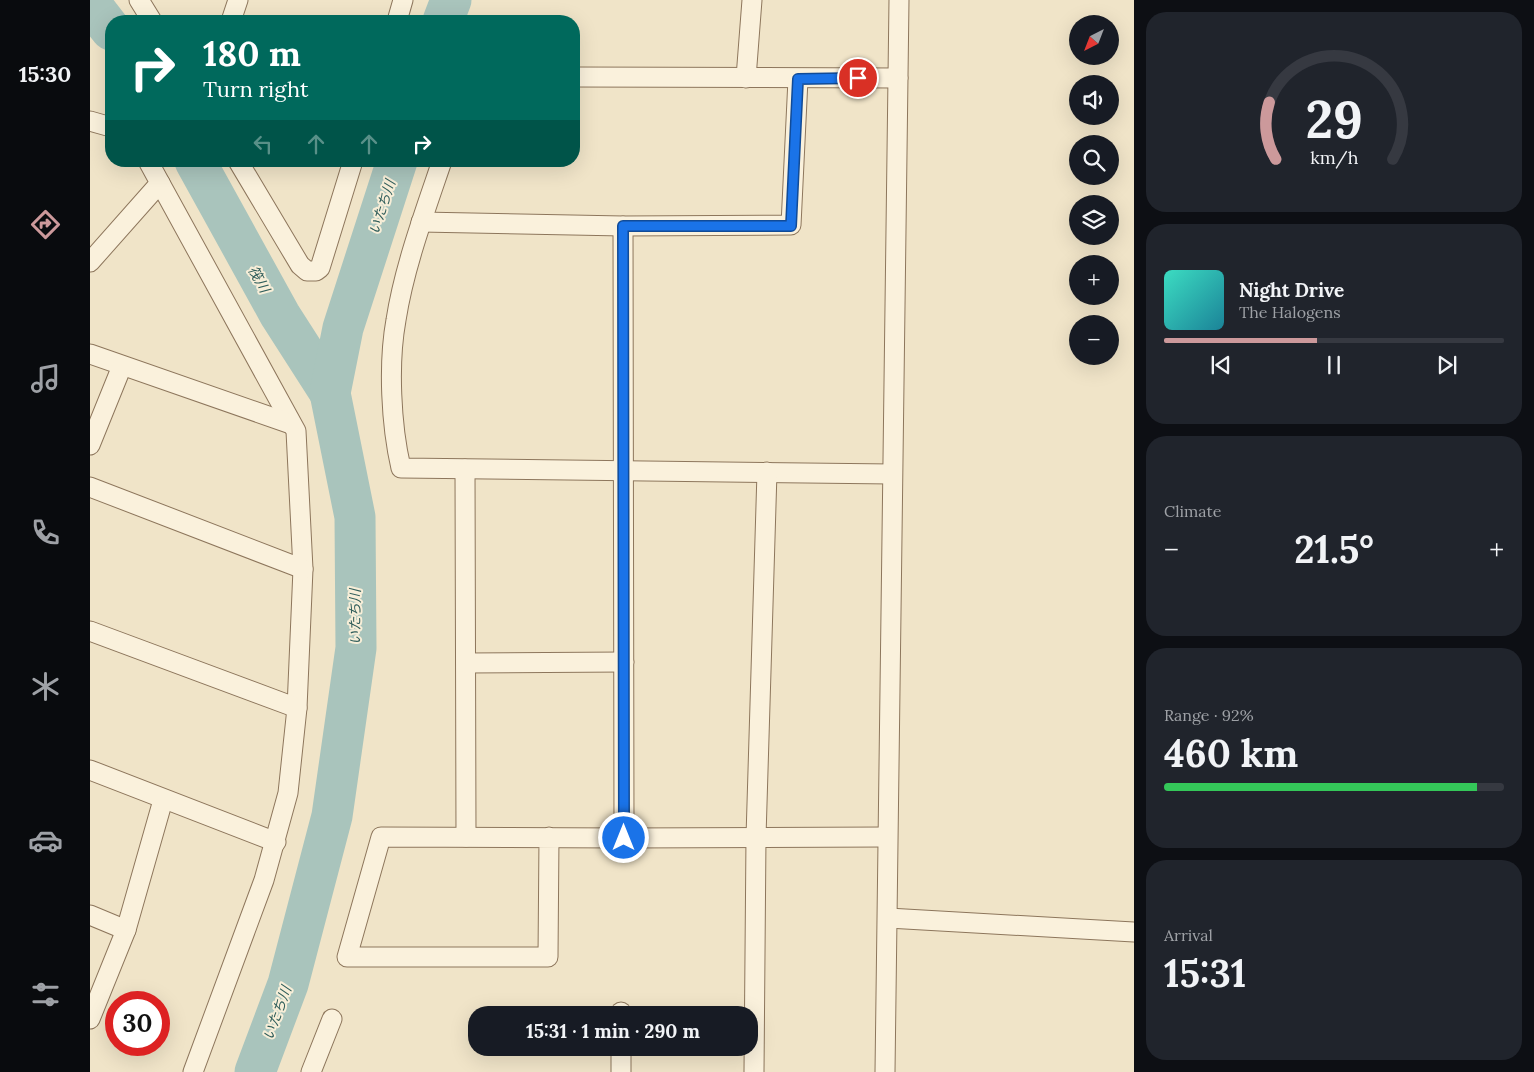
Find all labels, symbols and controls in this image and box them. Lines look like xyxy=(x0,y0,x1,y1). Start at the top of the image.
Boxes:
north arrow xyxy=(1069,15,1119,65)
map controls xyxy=(1069,15,1119,365)
text: 180 m xyxy=(203,31,301,76)
icon: right xyxy=(120,35,185,100)
pin xyxy=(837,57,879,99)
text: 15:30 xyxy=(19,60,71,88)
icon: arrive xyxy=(844,64,872,92)
text: Turn right xyxy=(203,75,308,103)
button: sound xyxy=(1069,75,1119,125)
text: 29 xyxy=(1305,86,1363,152)
icon: left xyxy=(249,130,277,158)
icon: ahead xyxy=(302,130,330,158)
icon: ahead xyxy=(355,130,383,158)
icon: right xyxy=(408,130,436,158)
button: search xyxy=(1069,135,1119,185)
text: km/h xyxy=(1310,146,1358,169)
water label: いたち川 xyxy=(365,176,400,236)
button: layers xyxy=(1069,195,1119,245)
icon: directions xyxy=(28,207,63,242)
button: + xyxy=(1069,255,1119,305)
water label: 筏川 xyxy=(244,262,275,297)
text: Night Drive xyxy=(1239,278,1344,302)
text: The Halogens xyxy=(1239,302,1341,322)
button: − xyxy=(1069,315,1119,365)
icon: previous xyxy=(1207,351,1235,379)
icon: pause xyxy=(1320,351,1348,379)
icon: next xyxy=(1433,351,1461,379)
icon: music xyxy=(28,361,63,396)
text: Climate xyxy=(1164,501,1221,521)
icon: phone xyxy=(28,515,63,550)
text: 21.5° xyxy=(1294,525,1374,573)
text: − xyxy=(1164,532,1179,568)
text: + xyxy=(1489,532,1504,568)
water label: いたち川 xyxy=(346,587,364,645)
icon: climate xyxy=(28,669,63,704)
text: Range · 92% xyxy=(1164,705,1254,725)
text: 460 km xyxy=(1164,729,1298,777)
position arrow xyxy=(597,811,649,863)
icon: car xyxy=(28,823,63,858)
text: Arrival xyxy=(1164,925,1213,945)
text: 15:31 xyxy=(1164,949,1246,997)
icon: filters xyxy=(28,977,63,1012)
water label: いたち川 xyxy=(259,982,296,1042)
speed limit sign: 30 xyxy=(105,991,170,1056)
text: 15:31 · 1 min · 290 m xyxy=(526,1019,700,1043)

